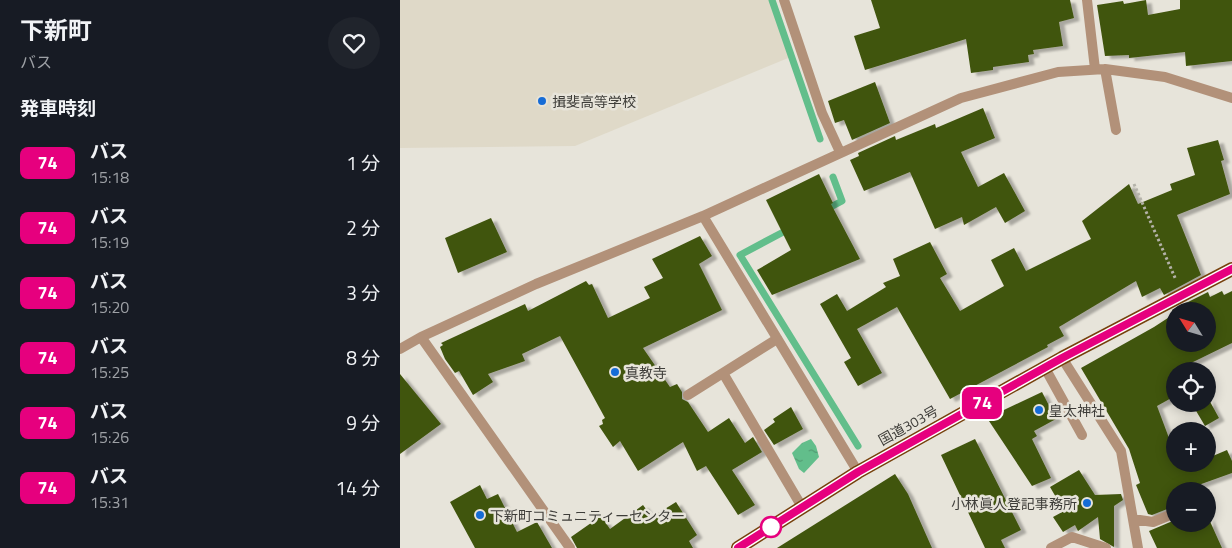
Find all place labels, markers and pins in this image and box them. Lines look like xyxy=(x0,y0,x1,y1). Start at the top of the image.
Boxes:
place label: 揖斐高等学校 xyxy=(552,91,636,112)
marker: 揖斐高等学校 xyxy=(536,95,548,107)
place label: 真教寺 xyxy=(625,362,667,383)
marker: 真教寺 xyxy=(609,366,621,378)
place label: 皇太神社 xyxy=(1049,400,1105,421)
marker: 皇太神社 xyxy=(1033,404,1045,416)
place label: 小林眞人登記事務所 xyxy=(951,493,1077,514)
marker: 小林眞人登記事務所 xyxy=(1081,497,1093,509)
place label: 下新町コミュニティーセンター xyxy=(490,505,685,526)
marker: 下新町コミュニティーセンター xyxy=(474,509,486,521)
unlabelled marker xyxy=(760,516,782,538)

